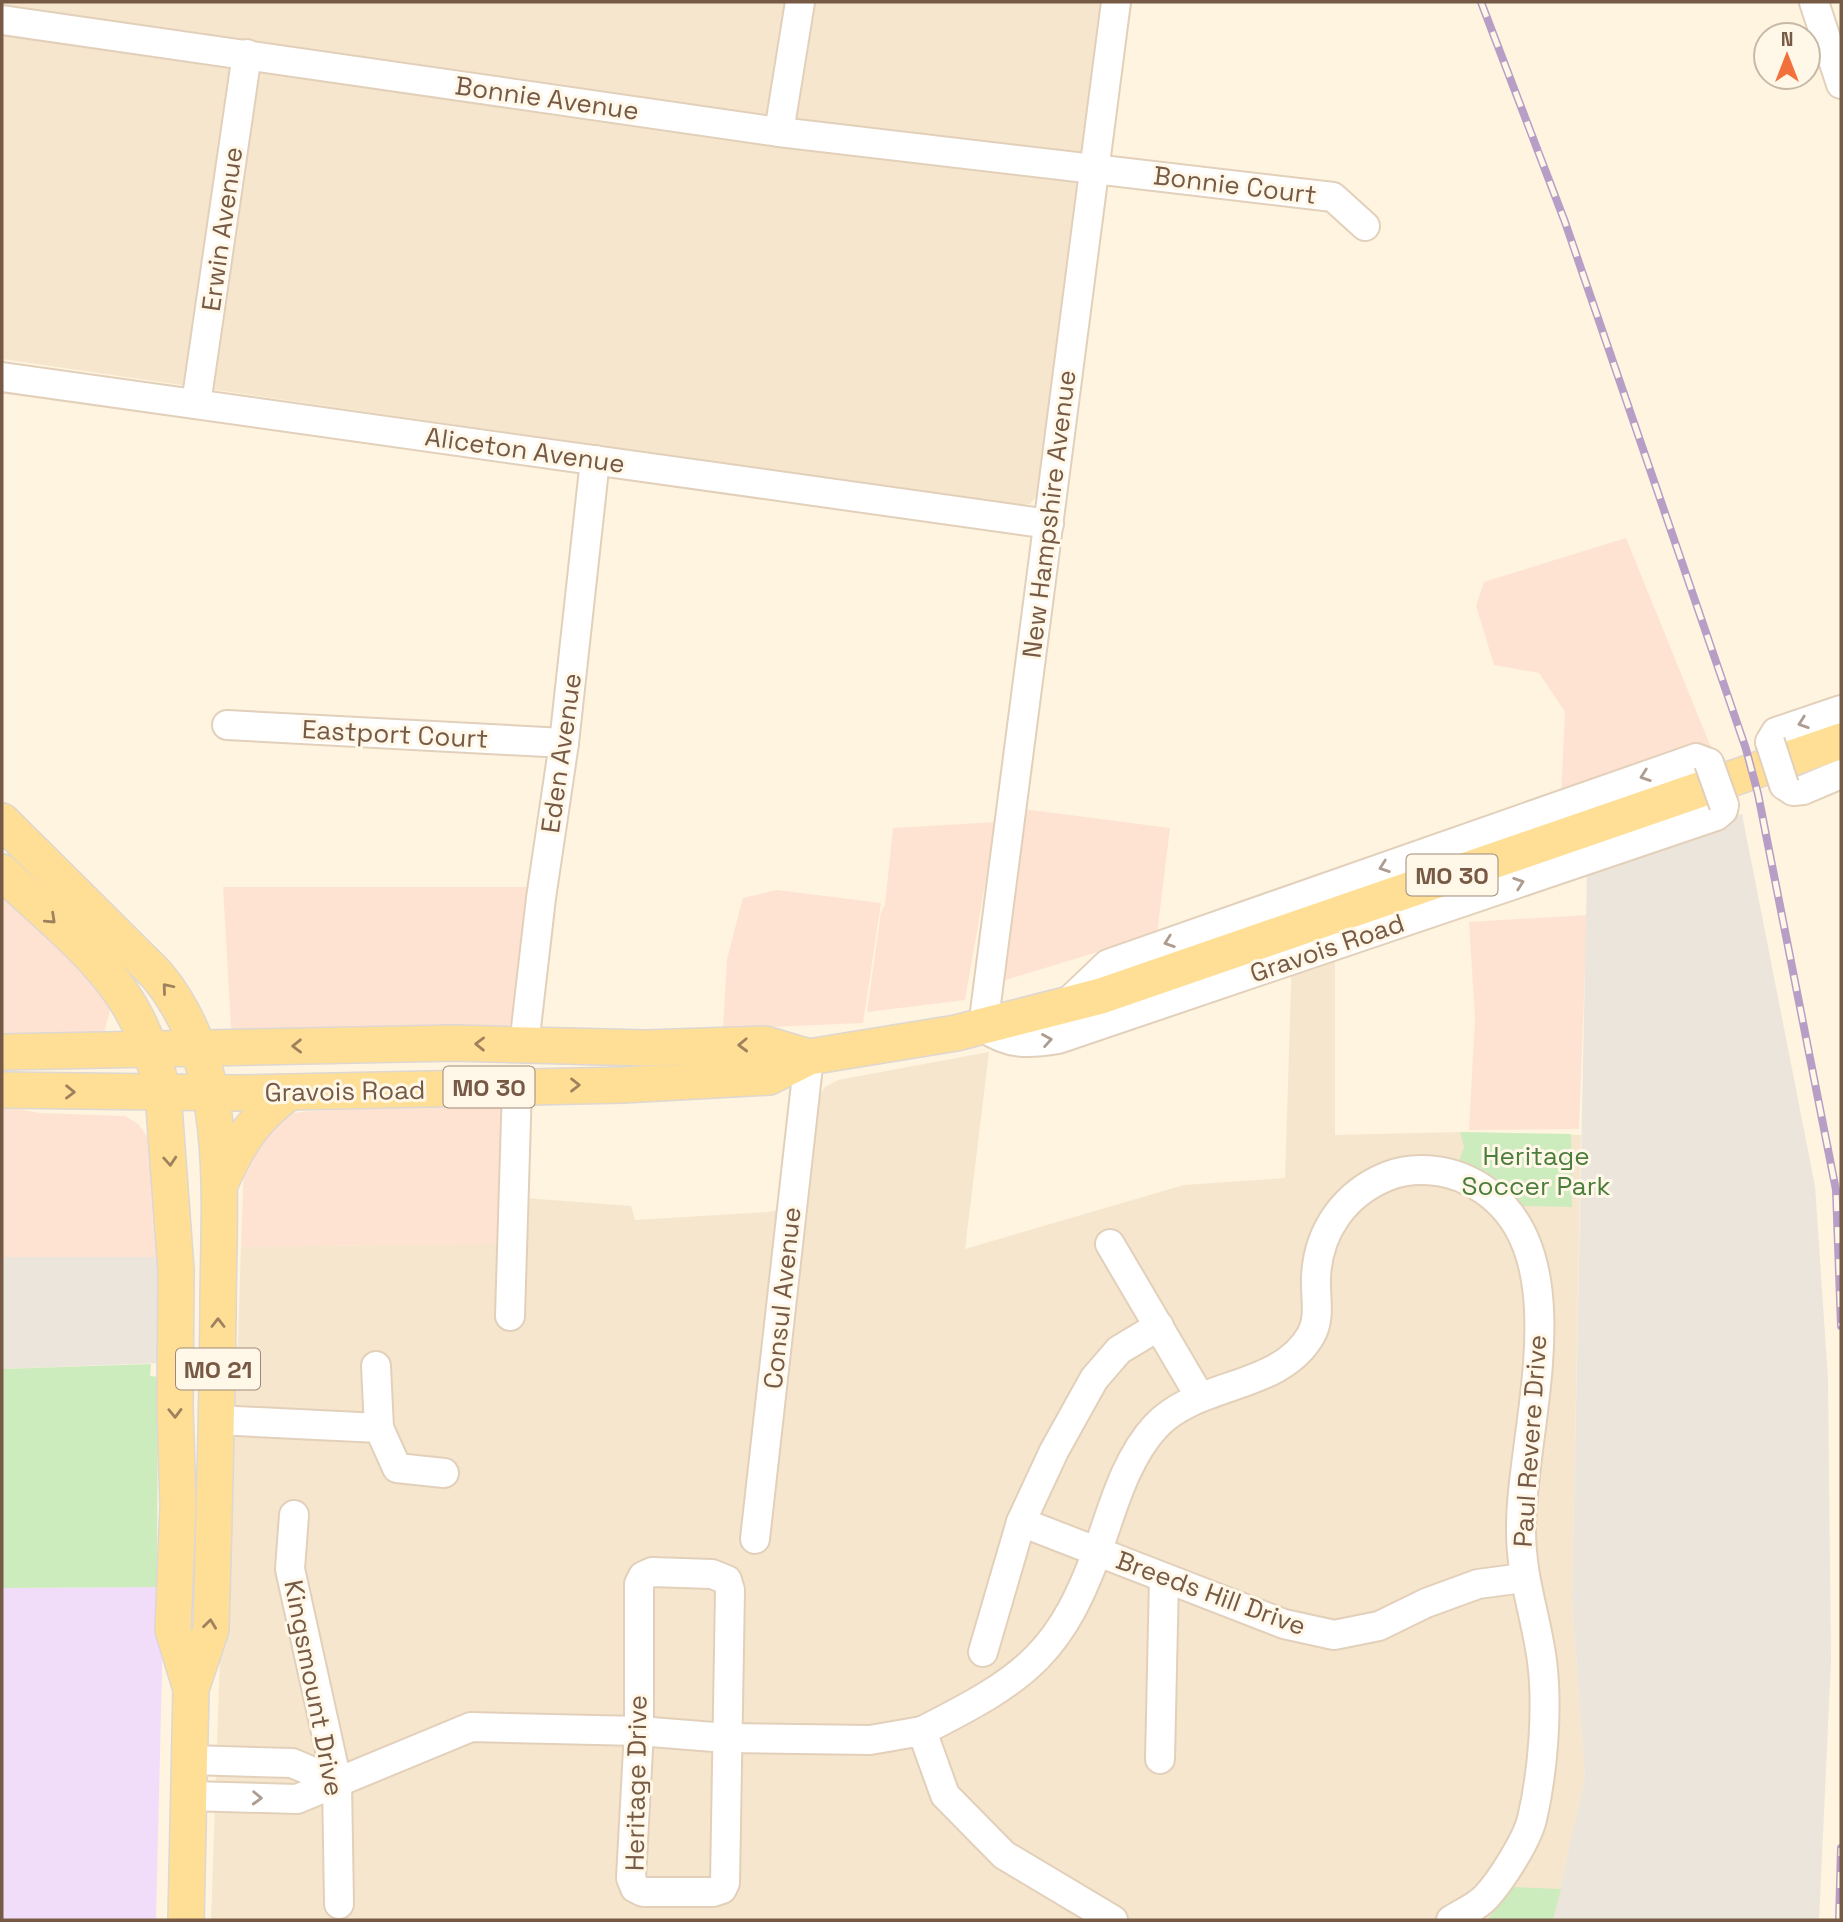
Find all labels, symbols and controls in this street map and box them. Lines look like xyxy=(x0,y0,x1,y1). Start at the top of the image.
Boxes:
north arrow xyxy=(1752,21,1822,91)
text: N xyxy=(1781,27,1793,52)
street label: Bonnie Avenue xyxy=(453,68,641,128)
street label: Erwin Avenue xyxy=(194,145,250,313)
street label: Bonnie Court xyxy=(1152,158,1318,212)
street label: New Hampshire Avenue xyxy=(1014,368,1084,660)
street label: Aliceton Avenue xyxy=(423,419,627,481)
street label: Eden Avenue xyxy=(533,671,589,835)
street label: Eastport Court xyxy=(301,712,489,756)
one-way arrow xyxy=(1797,715,1809,729)
one-way arrow xyxy=(1639,768,1652,782)
road number: MO 30 xyxy=(1406,854,1498,896)
one-way arrow xyxy=(1379,859,1391,873)
one-way arrow xyxy=(1512,877,1524,891)
street label: Gravois Road xyxy=(1245,906,1409,990)
one-way arrow xyxy=(43,910,56,923)
one-way arrow xyxy=(1164,934,1176,948)
one-way arrow xyxy=(163,983,175,996)
one-way arrow xyxy=(1041,1033,1053,1048)
one-way arrow xyxy=(474,1036,485,1051)
one-way arrow xyxy=(737,1037,748,1052)
one-way arrow xyxy=(291,1038,302,1054)
road number: MO 30 xyxy=(444,1066,534,1107)
street label: Gravois Road xyxy=(264,1073,426,1109)
one-way arrow xyxy=(570,1077,580,1093)
one-way arrow xyxy=(65,1084,76,1099)
park label: Heritage Soccer Park xyxy=(1461,1139,1611,1203)
one-way arrow xyxy=(162,1156,177,1167)
street label: Consul Avenue xyxy=(756,1205,808,1391)
one-way arrow xyxy=(210,1317,226,1328)
street label: Paul Revere Drive xyxy=(1506,1334,1554,1548)
road number: MO 21 xyxy=(176,1349,260,1390)
one-way arrow xyxy=(167,1408,183,1419)
street label: Breeds Hill Drive xyxy=(1111,1543,1311,1643)
street label: Kingsmount Drive xyxy=(276,1577,352,1799)
one-way arrow xyxy=(202,1618,217,1629)
street label: Heritage Drive xyxy=(617,1695,655,1871)
one-way arrow xyxy=(251,1790,262,1805)

